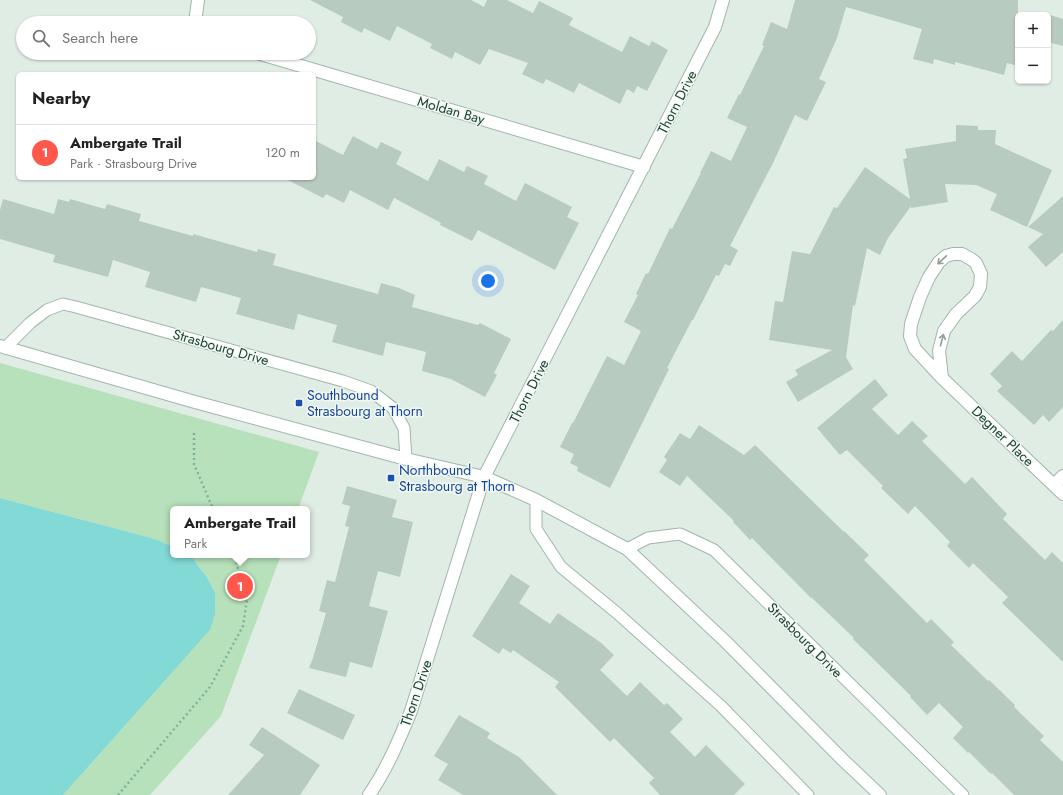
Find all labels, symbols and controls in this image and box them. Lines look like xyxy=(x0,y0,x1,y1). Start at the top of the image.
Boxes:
map controls xyxy=(1015,12,1051,84)
button: + xyxy=(1015,12,1051,48)
search box xyxy=(16,16,316,60)
icon: search xyxy=(30,27,52,49)
text: Search here xyxy=(62,27,138,49)
button: − xyxy=(1015,48,1051,84)
street label: Thorn Drive xyxy=(652,67,702,137)
text: Nearby xyxy=(32,86,90,110)
street label: Moldan Bay xyxy=(415,91,488,129)
text: Ambergate Trail xyxy=(70,132,182,154)
text: 1 xyxy=(42,143,48,162)
text: 120 m xyxy=(265,143,300,162)
text: Park · Strasbourg Drive xyxy=(70,154,197,173)
one-way arrow xyxy=(937,256,947,265)
your location xyxy=(478,271,498,291)
street label: Strasbourg Drive xyxy=(171,324,271,370)
one-way arrow xyxy=(939,333,946,346)
street label: Thorn Drive xyxy=(504,356,554,426)
place label: Southbound Strasbourg at Thorn xyxy=(307,385,423,421)
marker: Southbound Strasbourg at Thorn xyxy=(294,398,304,408)
street label: Degner Place xyxy=(967,401,1039,471)
place label: Northbound Strasbourg at Thorn xyxy=(399,460,515,496)
marker: Northbound Strasbourg at Thorn xyxy=(386,473,396,483)
popup xyxy=(170,506,310,558)
text: Ambergate Trail xyxy=(184,512,296,534)
text: Park xyxy=(184,534,207,553)
pin: 1 xyxy=(227,571,253,601)
street label: Strasbourg Drive xyxy=(763,598,847,682)
street label: Thorn Drive xyxy=(395,657,437,729)

